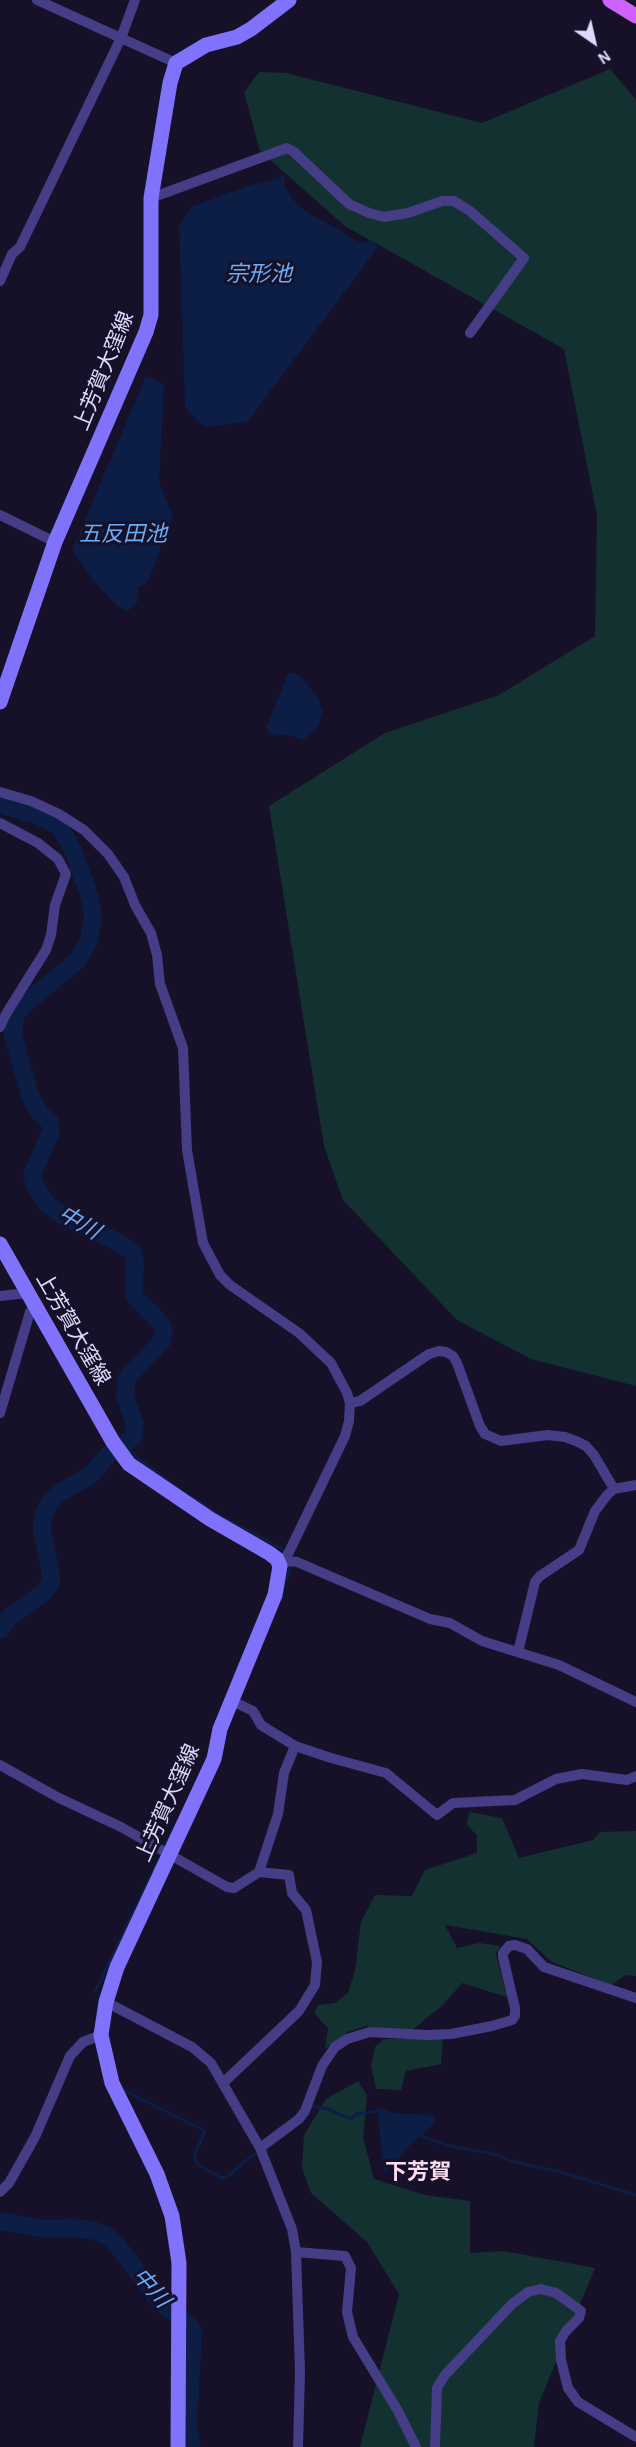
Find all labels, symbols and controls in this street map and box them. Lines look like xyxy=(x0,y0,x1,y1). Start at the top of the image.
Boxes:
north arrow xyxy=(564,12,624,72)
text: N xyxy=(595,47,613,67)
water label: 宗形池 xyxy=(226,261,292,287)
street label: 上芳賀大窪線 xyxy=(69,308,139,434)
water label: 五反田池 xyxy=(79,521,167,547)
water label: 中川 xyxy=(53,1201,105,1245)
street label: 上芳賀大窪線 xyxy=(31,1268,115,1390)
street label: 上芳賀大窪線 xyxy=(131,1740,205,1866)
district label: 下芳賀 xyxy=(385,2159,451,2185)
water label: 中川 xyxy=(126,2263,176,2313)

